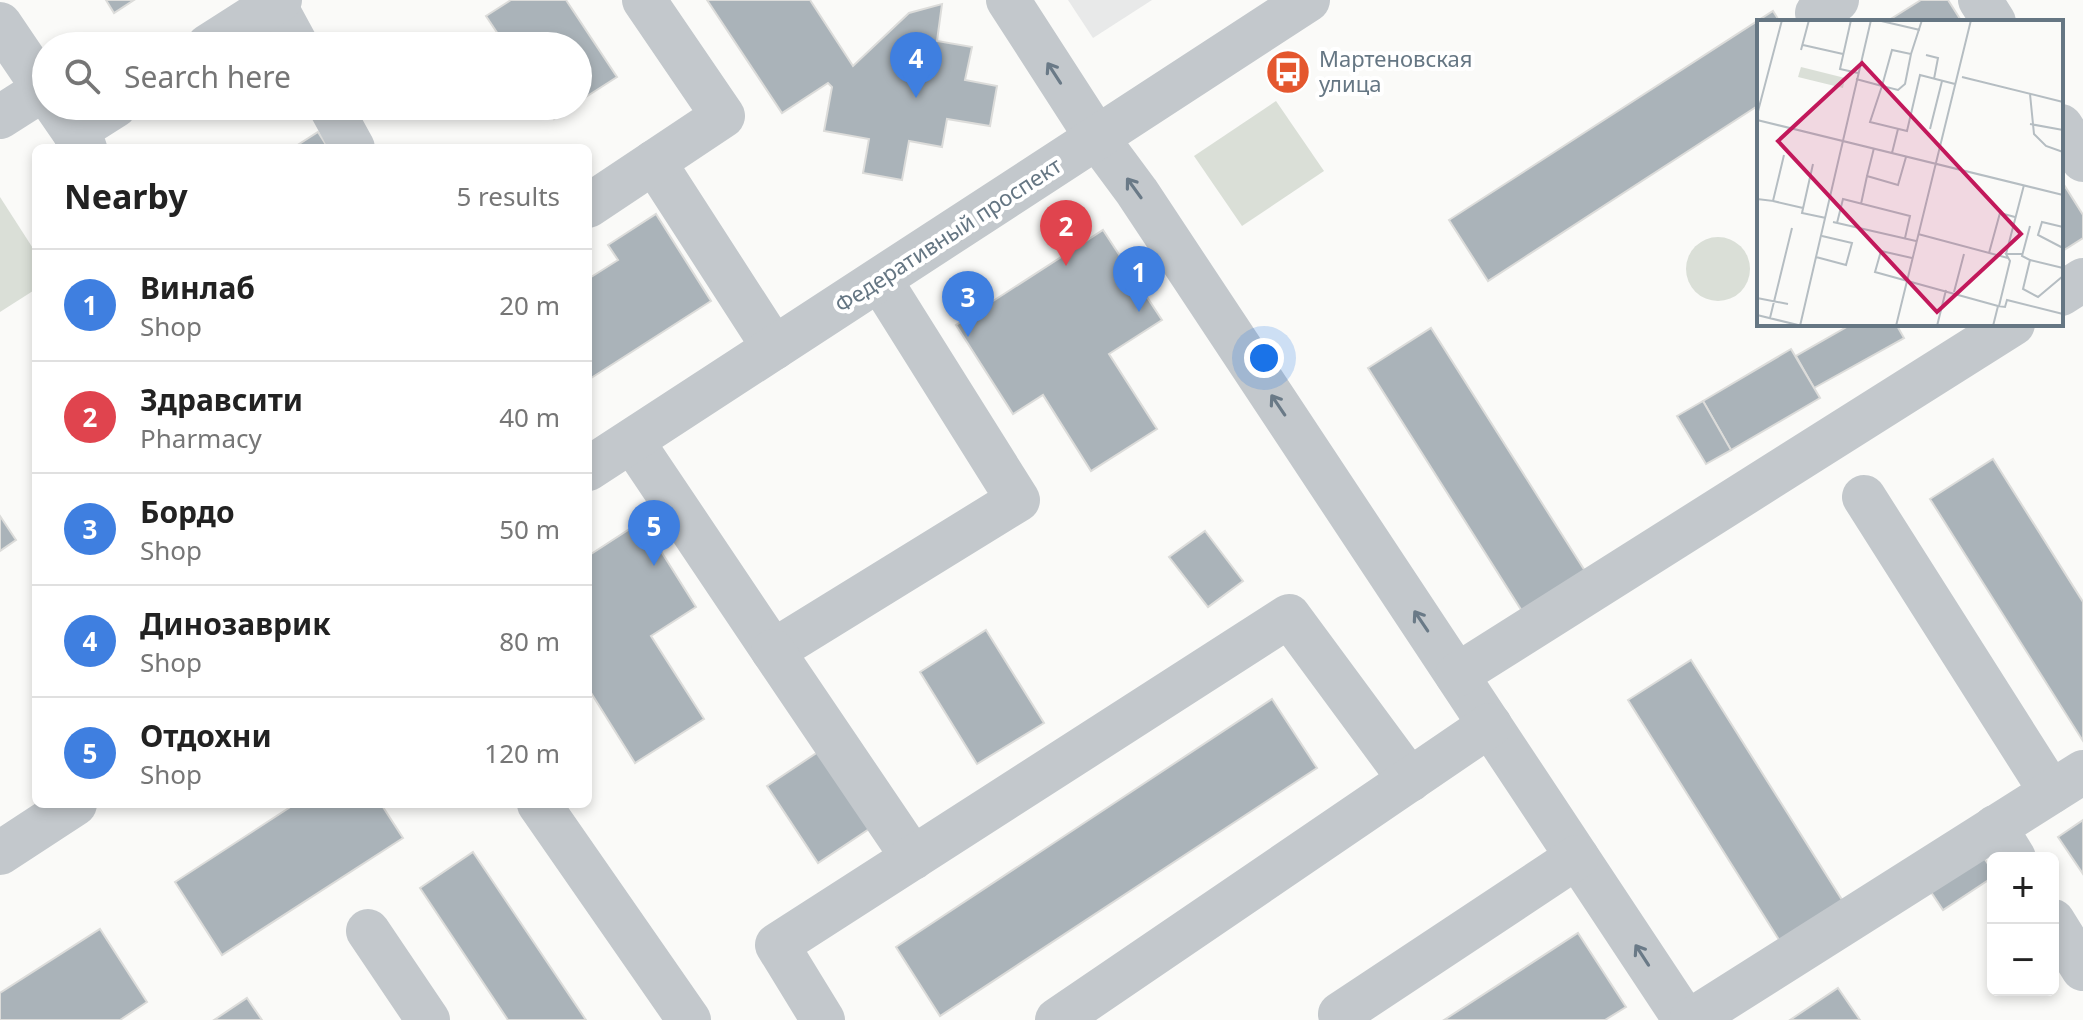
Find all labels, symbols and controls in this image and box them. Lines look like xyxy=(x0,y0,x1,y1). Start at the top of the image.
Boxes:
inset map xyxy=(1757,20,2063,326)
search box xyxy=(32,32,592,120)
pin: 4 xyxy=(890,32,942,98)
place label: Мартеновская улица xyxy=(1319,43,1472,98)
bus stop icon: Мартеновская улица xyxy=(1264,48,1312,96)
icon: search xyxy=(60,54,104,98)
text: Search here xyxy=(124,56,291,97)
one-way arrow xyxy=(1046,62,1062,85)
street label: Федеративный проспект xyxy=(828,150,1067,319)
text: Nearby xyxy=(64,173,188,219)
text: 5 results xyxy=(456,178,560,214)
one-way arrow xyxy=(1126,178,1143,199)
pin: 2 xyxy=(1040,200,1092,266)
pin: 1 xyxy=(1113,246,1165,312)
text: Винлаб xyxy=(140,267,255,308)
pin: 3 xyxy=(942,271,994,337)
text: 1 xyxy=(83,287,97,323)
text: 20 m xyxy=(499,287,560,323)
text: Shop xyxy=(140,308,202,344)
your location xyxy=(1244,338,1284,378)
text: Здравсити xyxy=(140,379,303,420)
one-way arrow xyxy=(1270,394,1286,416)
text: 2 xyxy=(83,399,97,435)
text: 40 m xyxy=(499,399,560,435)
text: Pharmacy xyxy=(140,420,262,456)
text: Бордо xyxy=(140,491,235,532)
pin: 5 xyxy=(628,500,680,566)
text: 3 xyxy=(83,511,97,547)
text: 50 m xyxy=(499,511,560,547)
text: Shop xyxy=(140,532,202,568)
text: Динозаврик xyxy=(140,603,331,644)
one-way arrow xyxy=(1413,611,1430,633)
text: 4 xyxy=(83,623,97,659)
text: 80 m xyxy=(499,623,560,659)
text: Shop xyxy=(140,644,202,680)
text: Отдохни xyxy=(140,715,272,756)
text: 5 xyxy=(83,735,97,771)
text: 120 m xyxy=(484,735,560,771)
text: Shop xyxy=(140,756,202,792)
map controls xyxy=(1987,852,2059,996)
button: + xyxy=(1987,852,2059,924)
button: − xyxy=(1987,924,2059,996)
one-way arrow xyxy=(1634,944,1650,967)

